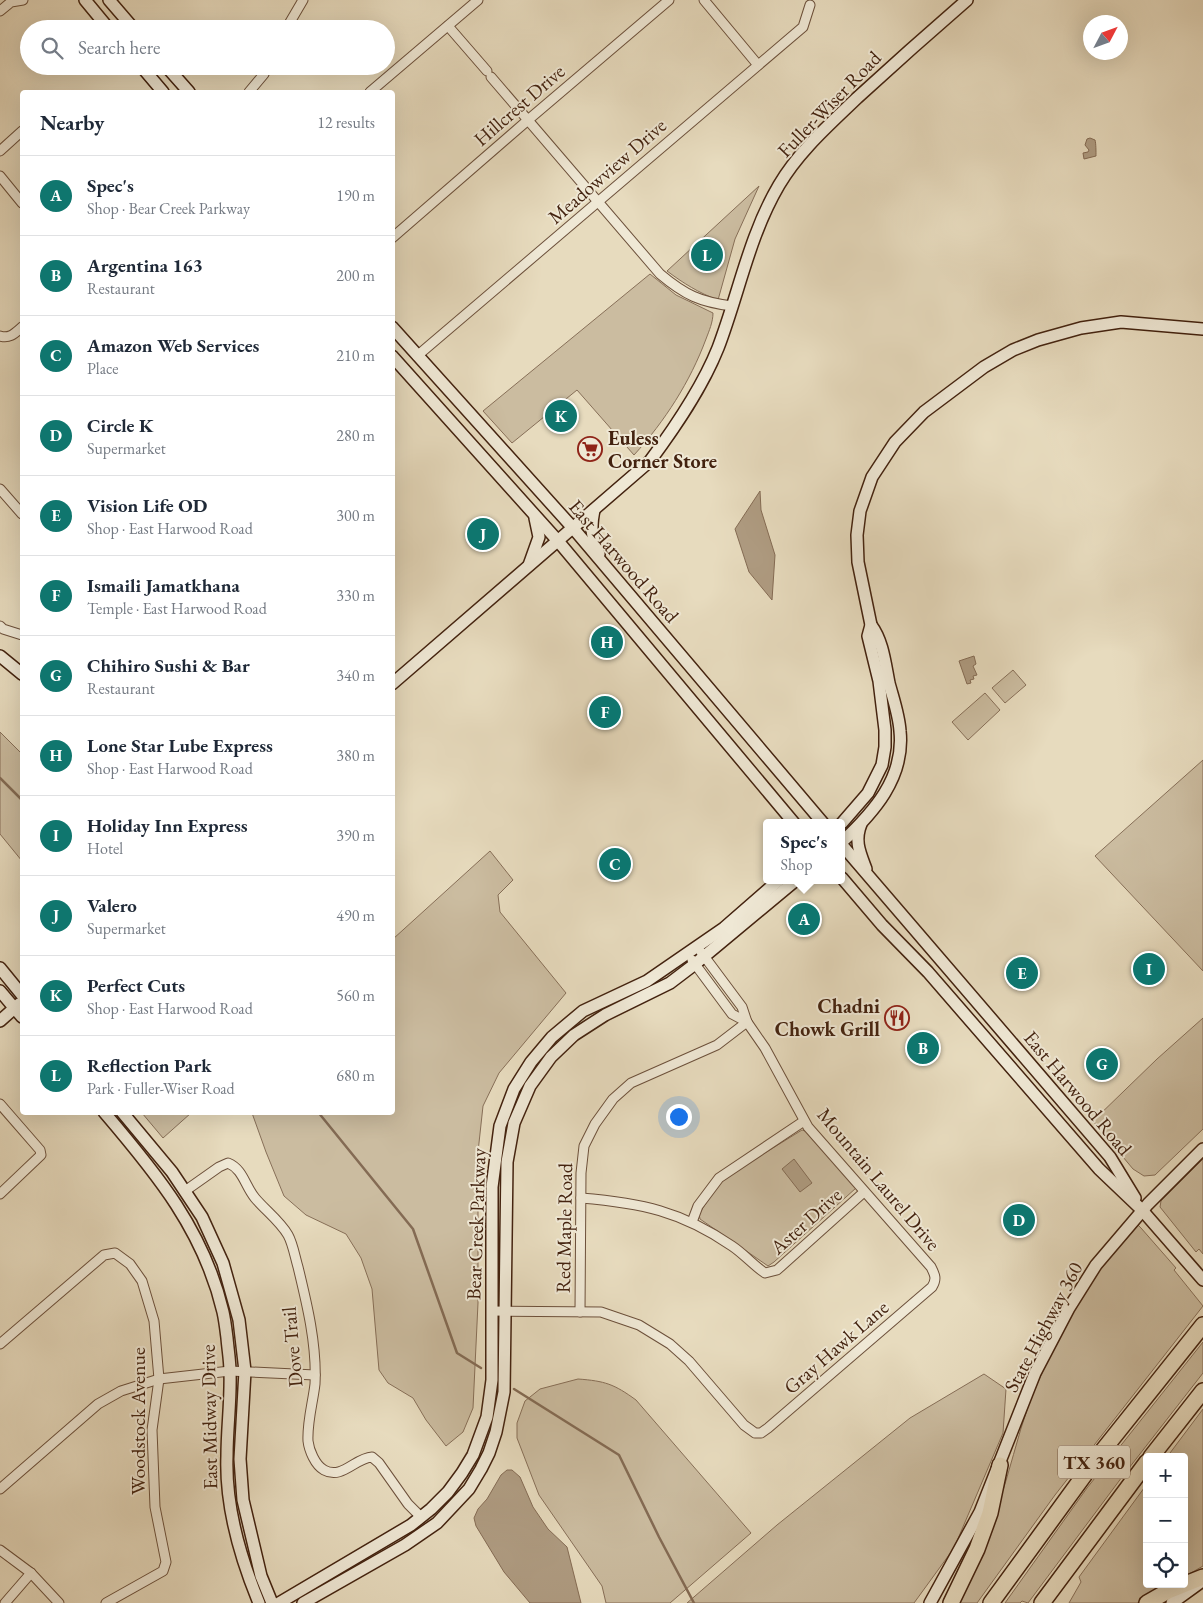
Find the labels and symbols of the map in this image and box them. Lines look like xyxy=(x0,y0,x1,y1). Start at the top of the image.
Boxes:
north arrow xyxy=(1083,15,1128,60)
street label: Fuller-Wiser Road xyxy=(772,45,887,163)
street label: Hillcrest Drive xyxy=(468,58,570,152)
street label: Meadowview Drive xyxy=(542,112,672,230)
pin: L xyxy=(691,236,723,274)
pin: K xyxy=(545,397,577,435)
place label: Euless Corner Store xyxy=(608,425,717,474)
supermarket icon: Euless Corner Store xyxy=(577,436,603,462)
street label: East Harwood Road xyxy=(563,494,685,629)
pin: J xyxy=(467,515,499,553)
pin: H xyxy=(591,623,623,661)
pin: F xyxy=(589,693,621,731)
pin: C xyxy=(599,845,631,883)
pin: A xyxy=(788,900,820,938)
pin: I xyxy=(1133,950,1165,988)
pin: E xyxy=(1006,954,1038,992)
place label: Chadni Chowk Grill xyxy=(775,993,880,1042)
restaurant icon: Chadni Chowk Grill xyxy=(884,1005,910,1031)
street label: East Harwood Road xyxy=(1018,1025,1138,1162)
pin: B xyxy=(907,1029,939,1067)
pin: G xyxy=(1086,1045,1118,1083)
street label: Mountain Laurel Drive xyxy=(812,1102,946,1256)
your location xyxy=(666,1104,692,1130)
street label: Bear Creek Parkway xyxy=(460,1147,492,1300)
street label: Red Maple Road xyxy=(550,1162,578,1293)
street label: Aster Drive xyxy=(764,1182,847,1261)
pin: D xyxy=(1003,1201,1035,1239)
street label: State Highway 360 xyxy=(998,1257,1088,1397)
street label: Gray Hawk Lane xyxy=(778,1294,894,1400)
street label: Dove Trail xyxy=(276,1306,308,1388)
street label: East Midway Drive xyxy=(195,1344,223,1490)
street label: Woodstock Avenue xyxy=(125,1347,151,1495)
road number: TX 360 xyxy=(1058,1445,1130,1478)

